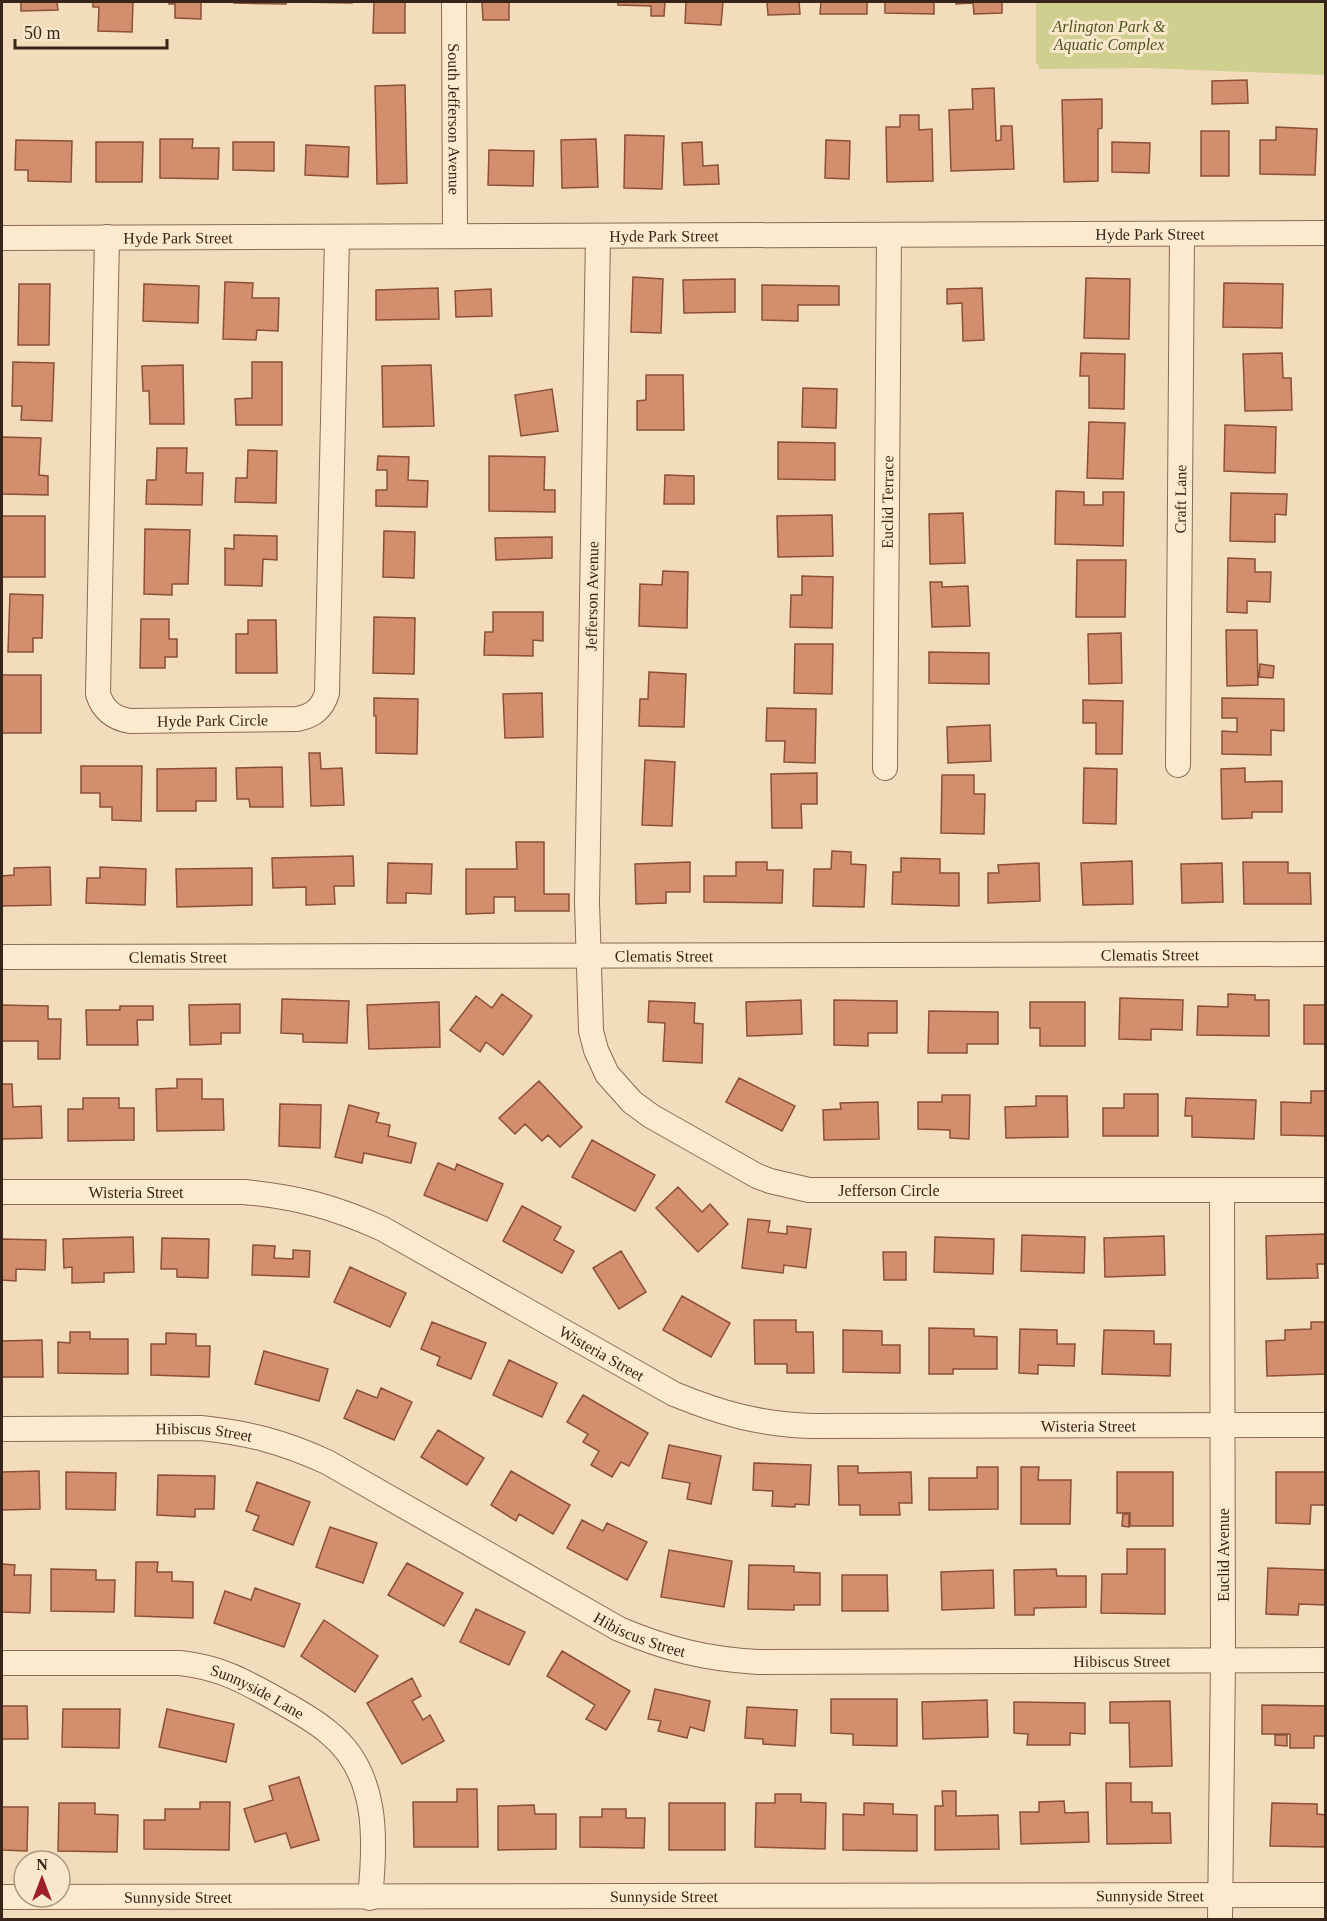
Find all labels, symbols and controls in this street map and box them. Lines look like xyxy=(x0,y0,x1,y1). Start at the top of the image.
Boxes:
scale bar xyxy=(15,12,166,50)
park label: Arlington Park & Aquatic Complex xyxy=(1052,18,1166,54)
text: 50 m xyxy=(24,23,61,43)
street label: South Jefferson Avenue xyxy=(446,43,463,195)
street label: Hyde Park Street xyxy=(1095,225,1205,243)
street label: Hyde Park Street xyxy=(609,227,719,245)
street label: Hyde Park Street xyxy=(123,229,233,247)
street label: Euclid Terrace xyxy=(878,455,896,549)
street label: Craft Lane xyxy=(1171,464,1189,534)
street label: Jefferson Avenue xyxy=(583,541,601,651)
street label: Hyde Park Circle xyxy=(157,711,268,730)
street label: Clematis Street xyxy=(1101,946,1200,963)
street label: Clematis Street xyxy=(615,947,714,964)
street label: Clematis Street xyxy=(129,948,228,965)
street label: Jefferson Circle xyxy=(838,1182,940,1199)
street label: Wisteria Street xyxy=(89,1184,184,1201)
street label: Wisteria Street xyxy=(556,1322,648,1384)
street label: Wisteria Street xyxy=(1041,1417,1136,1434)
street label: Hibiscus Street xyxy=(155,1419,255,1445)
street label: Euclid Avenue xyxy=(1215,1508,1232,1602)
street label: Hibiscus Street xyxy=(591,1608,688,1660)
street label: Hibiscus Street xyxy=(1073,1652,1171,1669)
street label: Sunnyside Lane xyxy=(209,1661,307,1722)
north arrow xyxy=(12,1849,72,1909)
text: N xyxy=(36,1856,48,1873)
street label: Sunnyside Street xyxy=(610,1887,719,1906)
street label: Sunnyside Street xyxy=(1096,1887,1205,1905)
street label: Sunnyside Street xyxy=(124,1888,233,1906)

